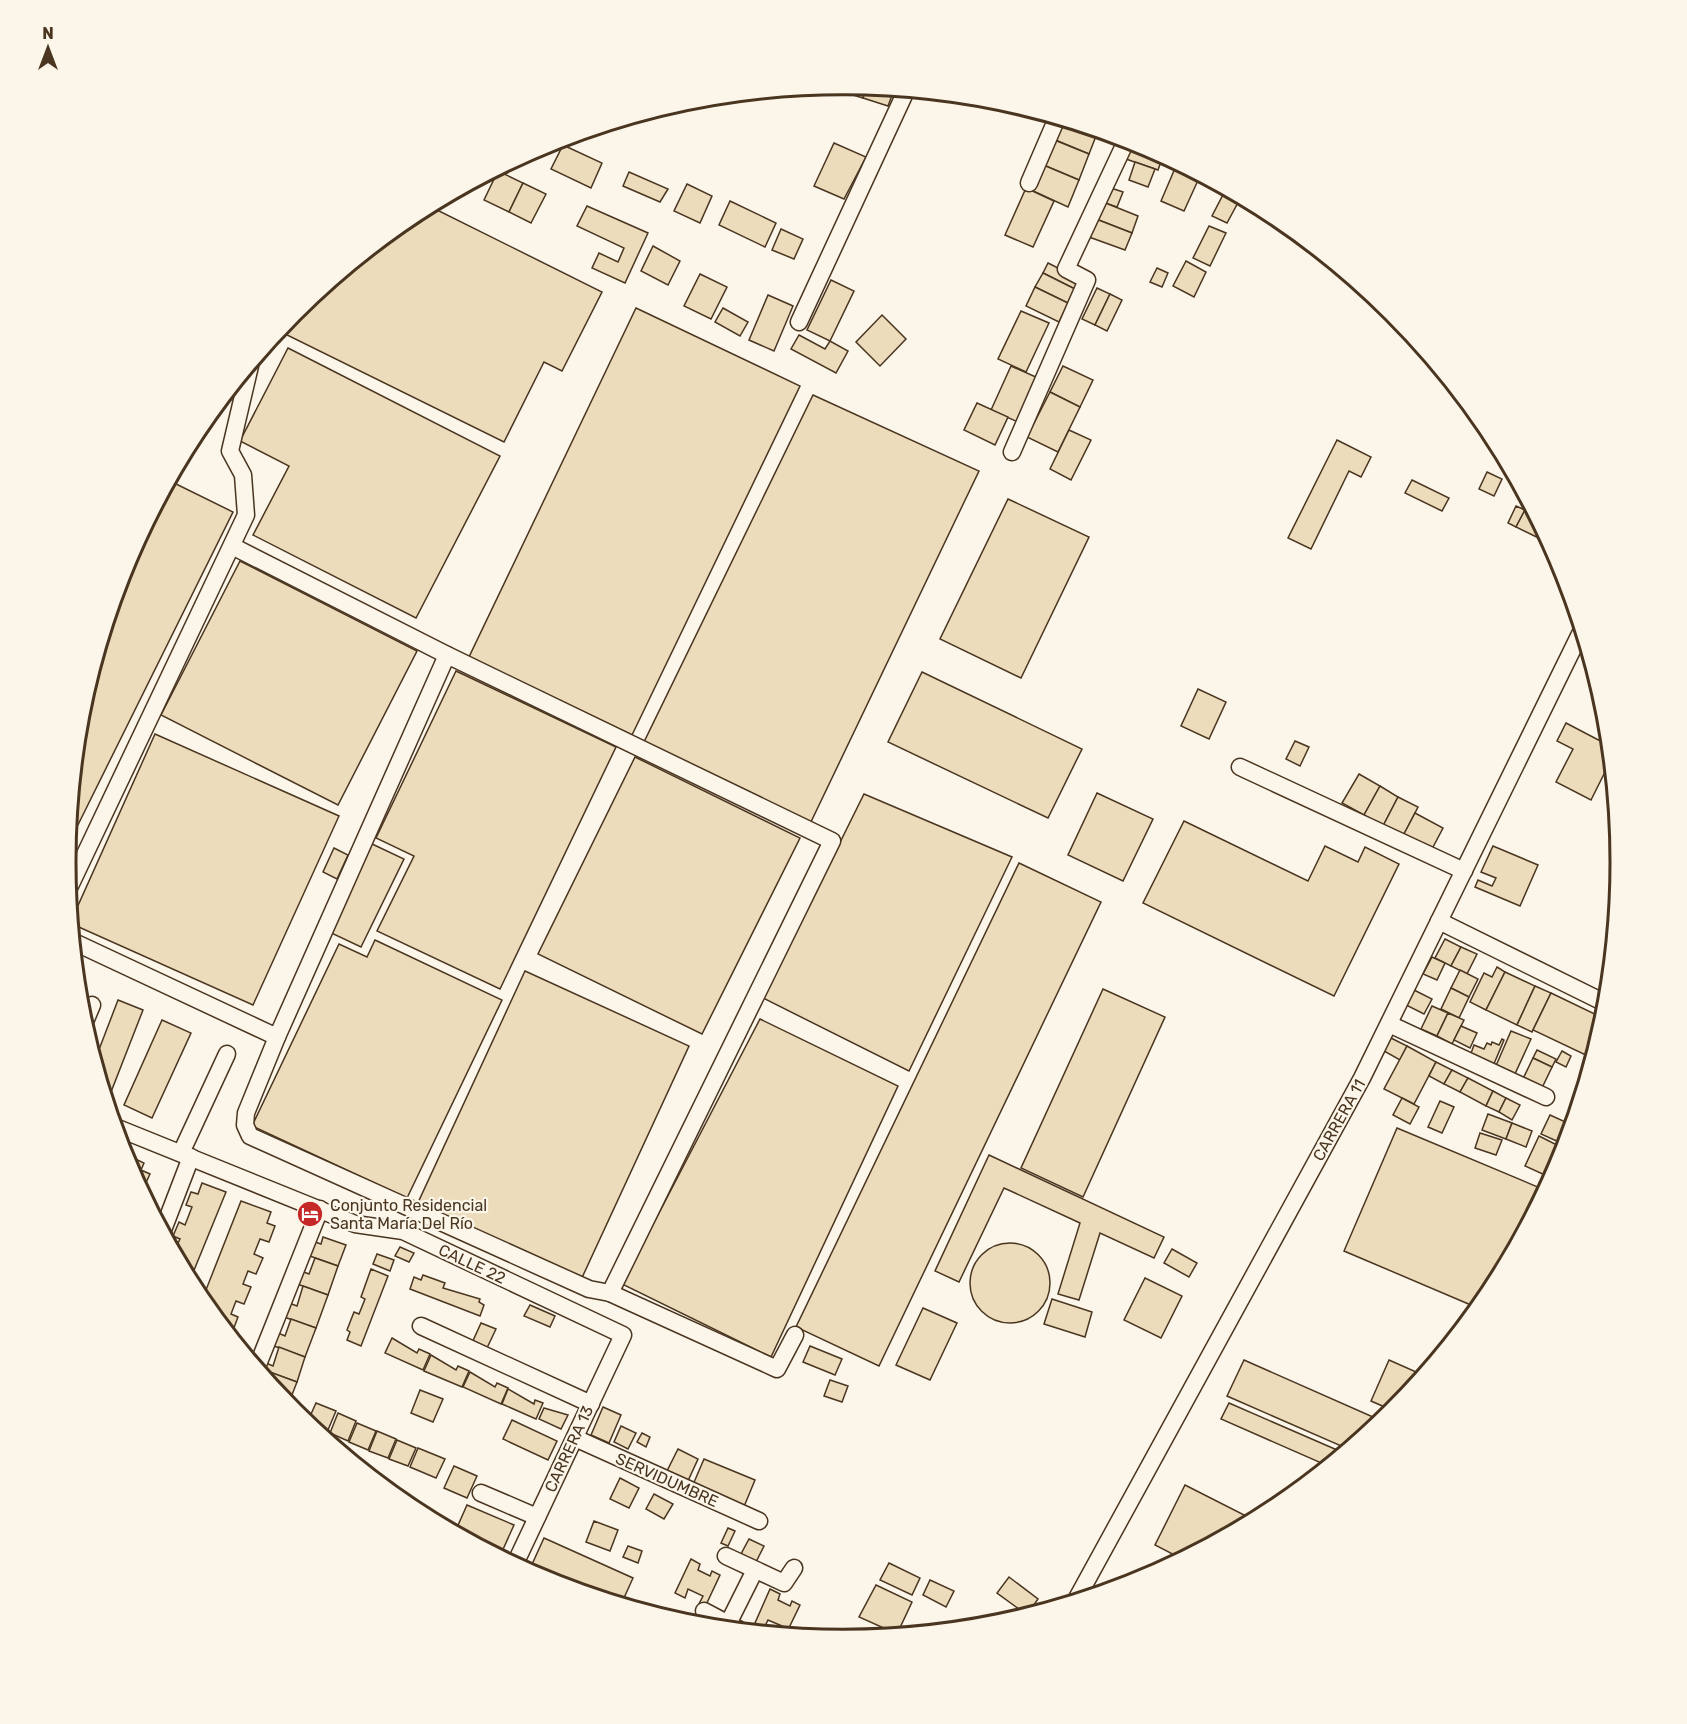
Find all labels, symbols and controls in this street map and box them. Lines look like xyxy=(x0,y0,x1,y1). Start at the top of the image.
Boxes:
north arrow xyxy=(18,18,78,78)
text: N xyxy=(42,24,54,43)
street label: CARRERA 11 xyxy=(1309,1076,1369,1164)
place label: Conjunto Residencial Santa María Del Río xyxy=(330,1196,487,1233)
hotel icon: Conjunto Residencial Santa María Del Río xyxy=(295,1199,325,1229)
street label: CALLE 22 xyxy=(435,1240,509,1288)
street label: CARRERA 13 xyxy=(541,1403,597,1495)
street label: SERVIDUMBRE xyxy=(613,1449,721,1511)

